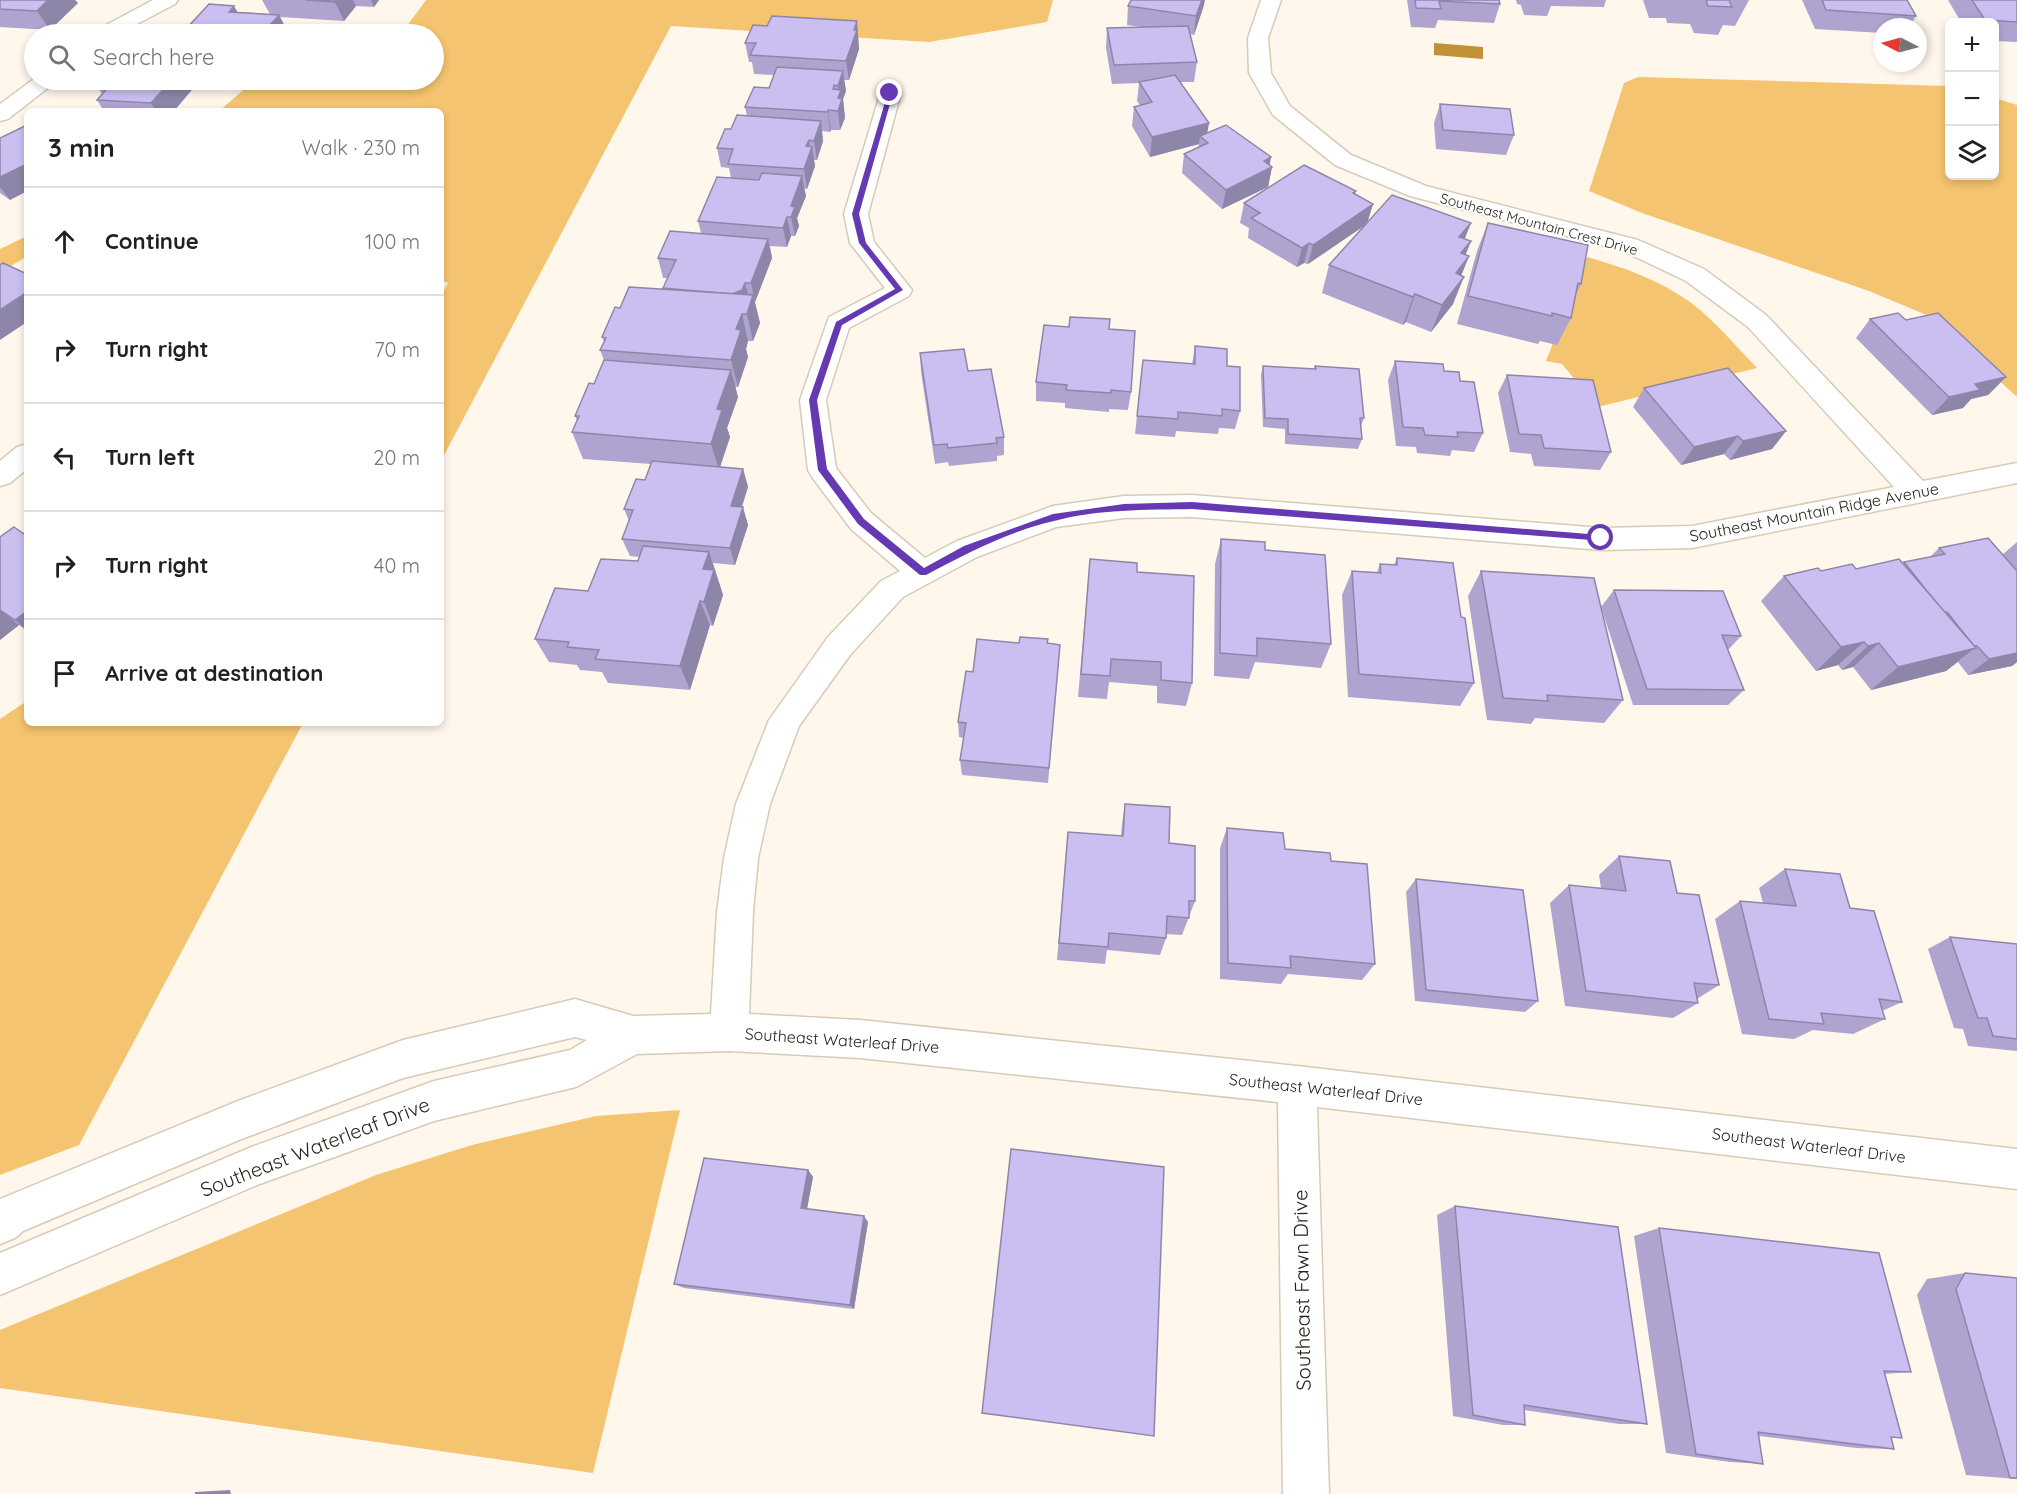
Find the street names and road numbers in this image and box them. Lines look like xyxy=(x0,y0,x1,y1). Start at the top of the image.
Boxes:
street label: Southeast Mountain Crest Drive xyxy=(1438,189,1640,259)
street label: Southeast Mountain Ridge Avenue xyxy=(1688,478,1940,546)
street label: Southeast Waterleaf Drive xyxy=(744,1023,940,1057)
street label: Southeast Waterleaf Drive xyxy=(1228,1069,1424,1109)
street label: Southeast Waterleaf Drive xyxy=(197,1091,433,1202)
street label: Southeast Waterleaf Drive xyxy=(1711,1123,1907,1167)
street label: Southeast Fawn Drive xyxy=(1287,1189,1316,1391)

